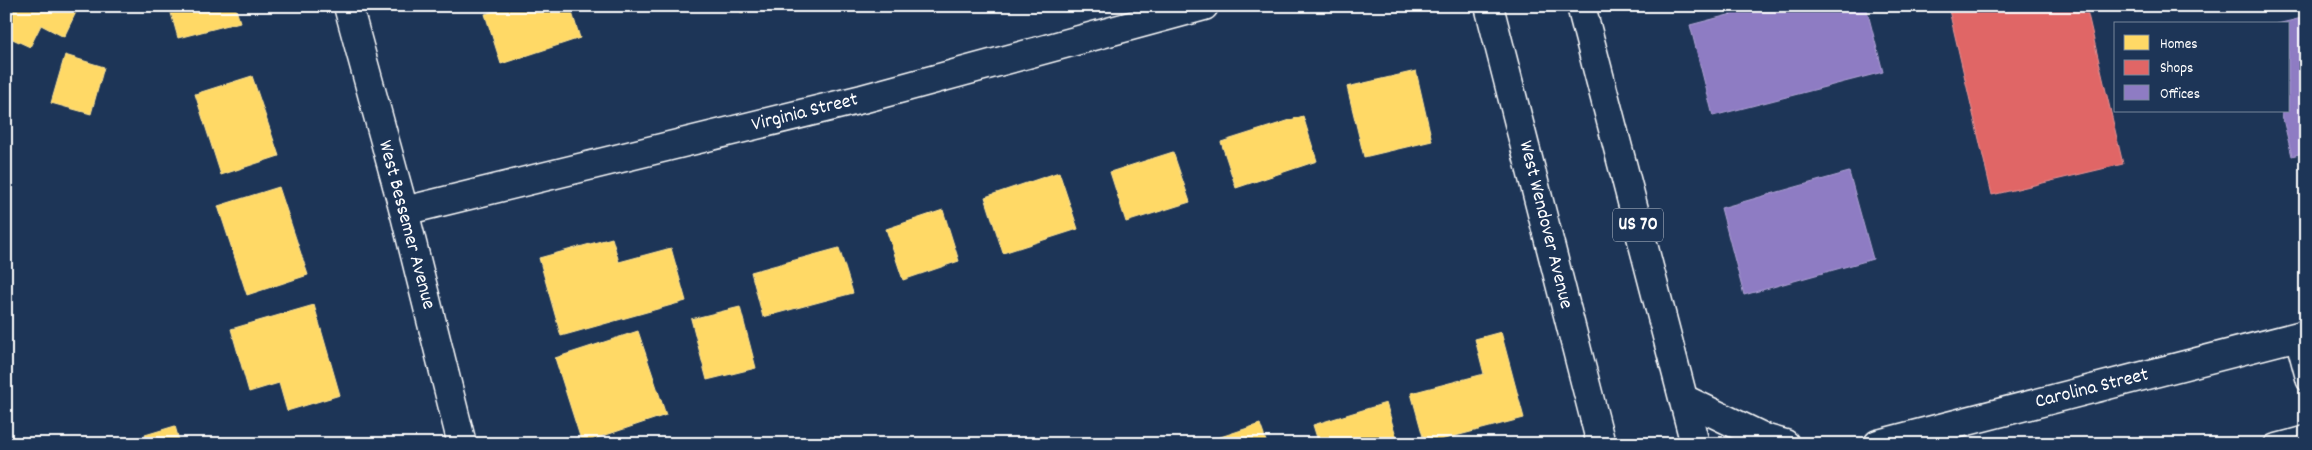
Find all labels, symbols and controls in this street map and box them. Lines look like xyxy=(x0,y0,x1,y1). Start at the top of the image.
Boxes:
legend xyxy=(2114,22,2290,112)
text: Homes xyxy=(2160,34,2198,56)
text: Shops xyxy=(2160,58,2193,80)
text: Offices xyxy=(2160,84,2200,106)
street label: Virginia Street xyxy=(749,86,861,140)
street label: West Bessemer Avenue xyxy=(370,137,442,313)
street label: West Wendover Avenue xyxy=(1511,138,1579,312)
road number: US 70 xyxy=(1613,208,1663,242)
street label: Carolina Street xyxy=(2032,361,2152,417)

